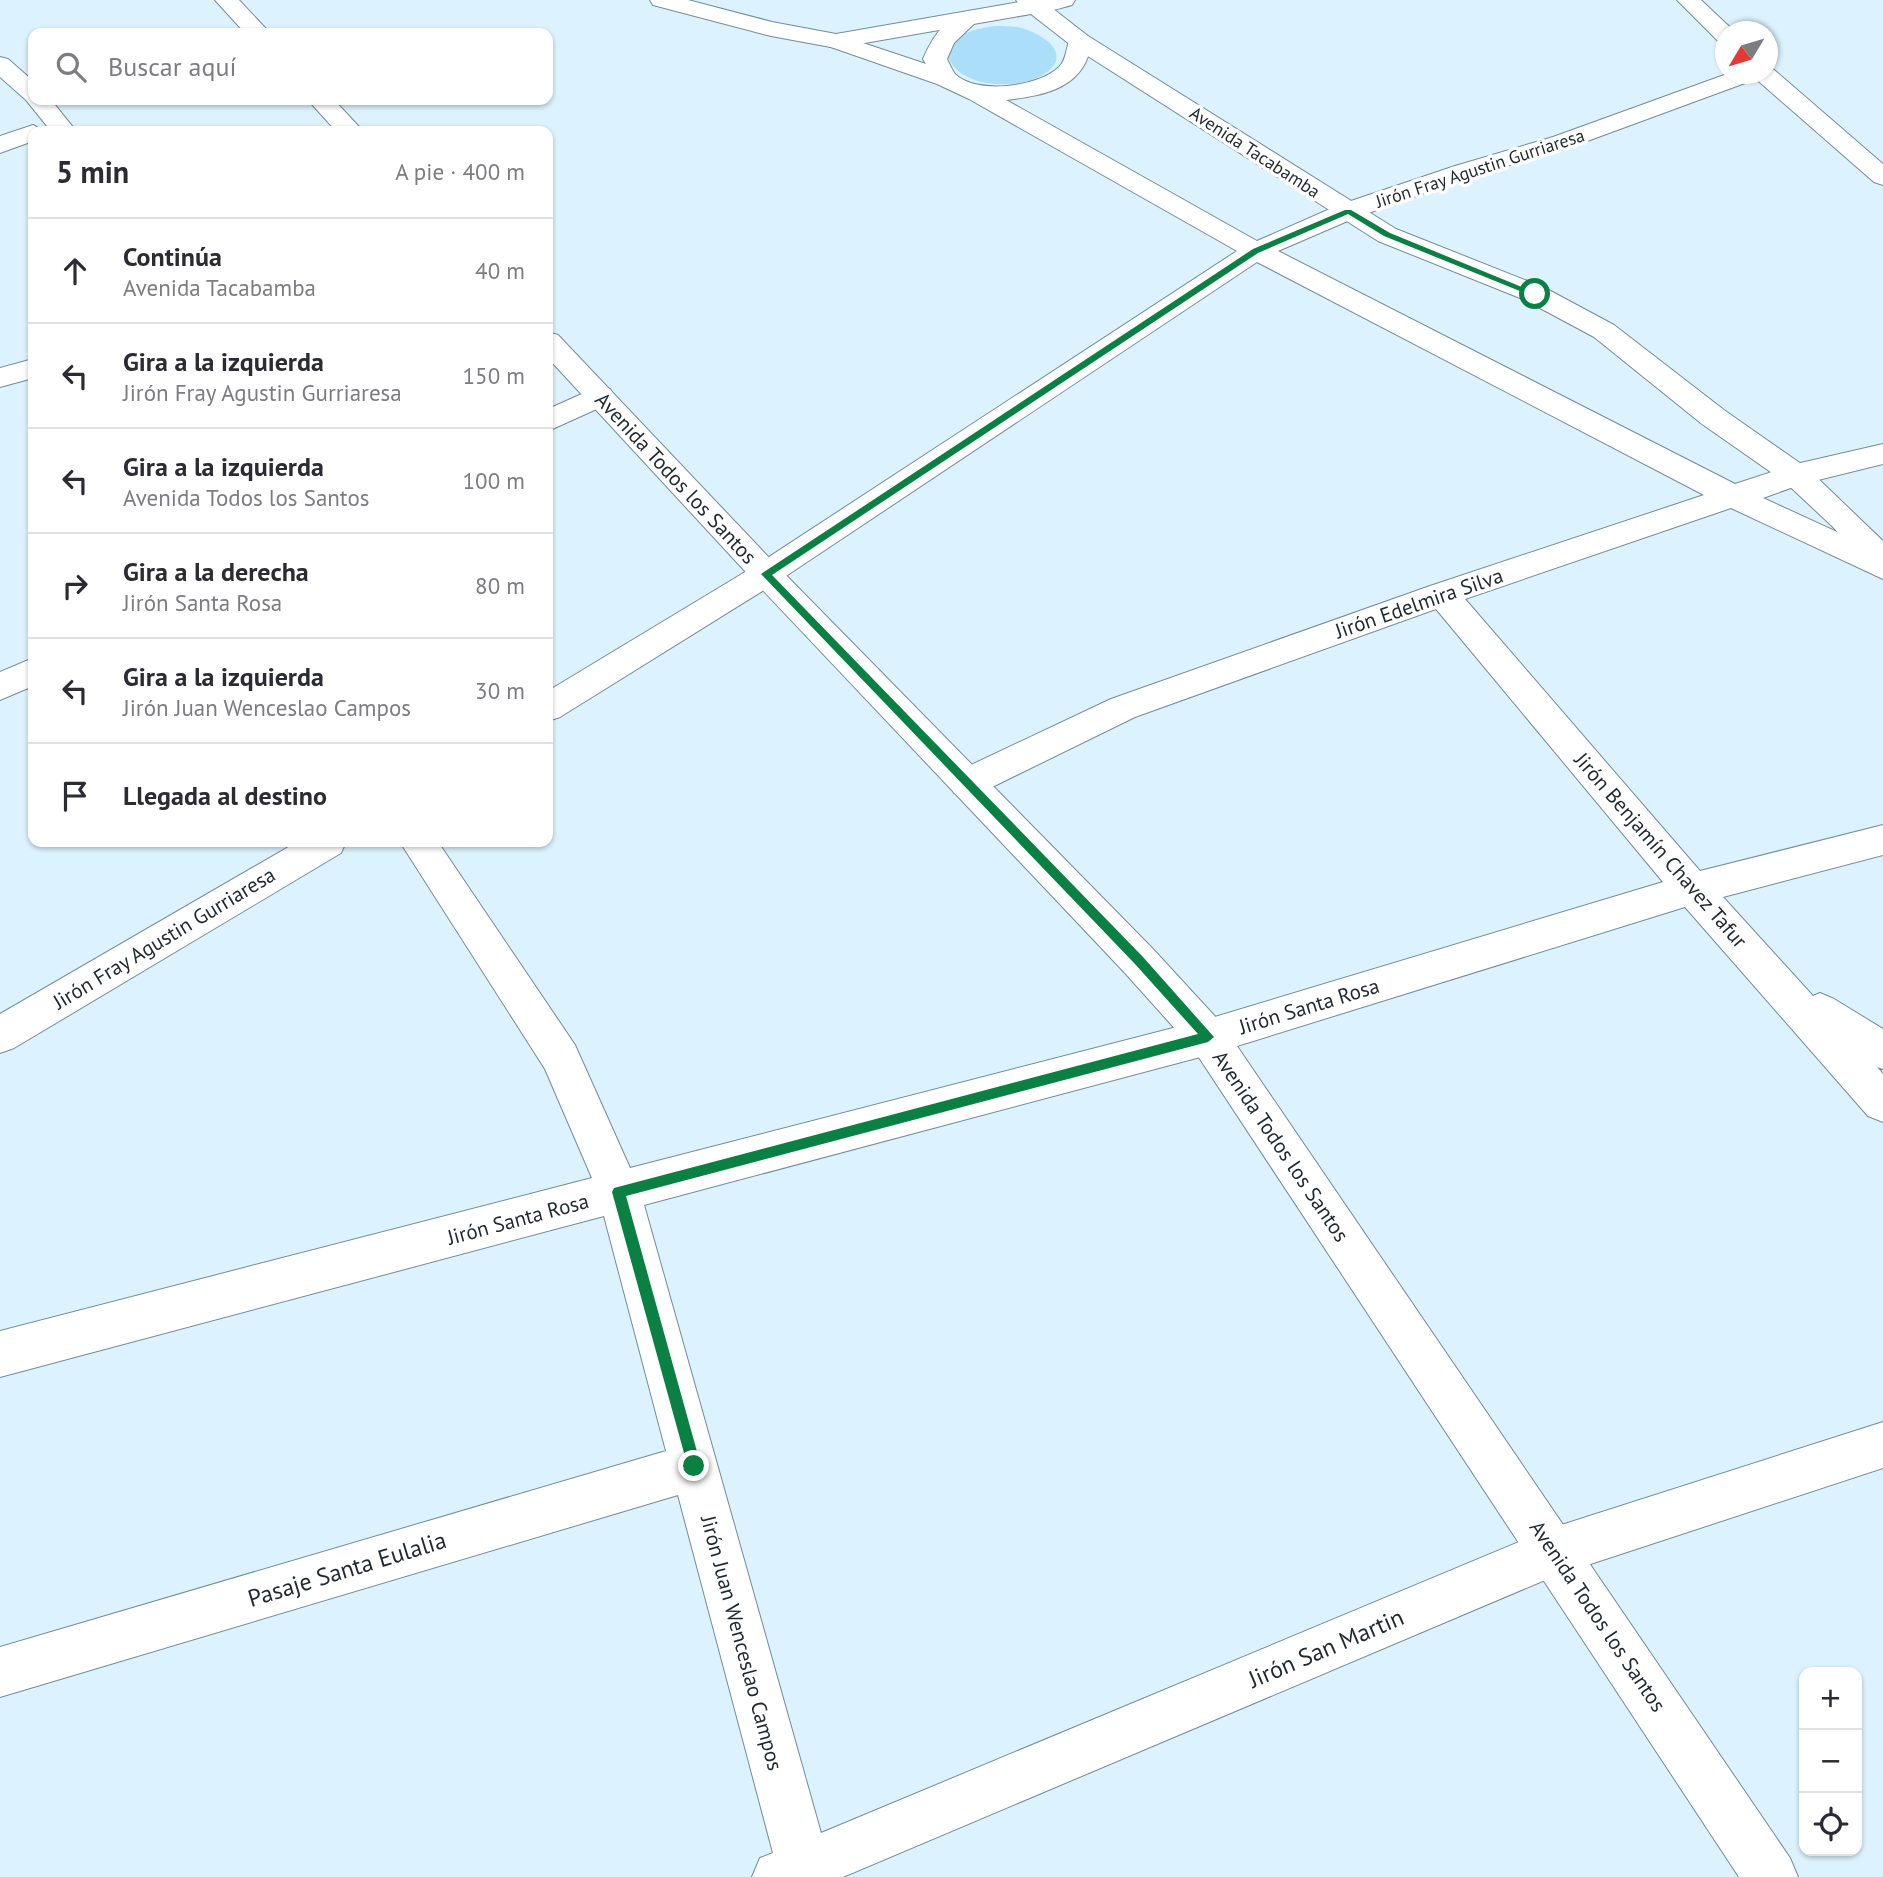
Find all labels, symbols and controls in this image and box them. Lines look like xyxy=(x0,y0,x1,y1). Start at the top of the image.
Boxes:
north arrow xyxy=(1715,21,1778,84)
search box xyxy=(28,28,553,105)
icon: search xyxy=(52,48,90,86)
text: Buscar aquí xyxy=(108,50,236,83)
street label: Avenida Tacabamba xyxy=(1185,101,1325,203)
street label: Jirón Fray Agustin Gurriaresa xyxy=(1372,123,1587,213)
text: 5 min xyxy=(56,152,129,191)
text: A pie · 400 m xyxy=(395,157,525,186)
text: Continúa xyxy=(123,240,222,273)
icon: ahead xyxy=(56,252,94,290)
text: 40 m xyxy=(475,256,525,285)
text: Avenida Tacabamba xyxy=(123,273,316,302)
route start xyxy=(1519,278,1550,309)
text: Gira a la izquierda xyxy=(123,345,324,378)
icon: left xyxy=(56,357,94,395)
text: 150 m xyxy=(463,361,525,390)
text: Jirón Fray Agustin Gurriaresa xyxy=(123,378,402,407)
street label: Avenida Todos los Santos xyxy=(589,387,763,569)
text: Gira a la izquierda xyxy=(123,450,324,483)
icon: left xyxy=(56,462,94,500)
text: 100 m xyxy=(463,466,525,495)
text: Avenida Todos los Santos xyxy=(123,483,369,512)
text: Gira a la derecha xyxy=(123,555,309,588)
street label: Jirón Edelmira Silva xyxy=(1331,562,1507,645)
icon: right xyxy=(56,567,94,605)
text: 80 m xyxy=(475,571,525,600)
text: Jirón Santa Rosa xyxy=(123,588,282,617)
text: Gira a la izquierda xyxy=(123,660,324,693)
icon: left xyxy=(56,672,94,710)
text: 30 m xyxy=(475,676,525,705)
text: Jirón Juan Wenceslao Campos xyxy=(123,693,411,722)
street label: Jirón Benjamín Chavez Tafur xyxy=(1568,746,1753,953)
icon: arrive xyxy=(56,777,94,815)
text: Llegada al destino xyxy=(123,779,327,812)
street label: Jirón Fray Agustin Gurriaresa xyxy=(47,861,280,1016)
street label: Jirón Santa Rosa xyxy=(1235,972,1382,1040)
street label: Avenida Todos los Santos xyxy=(1207,1045,1355,1247)
street label: Jirón Santa Rosa xyxy=(443,1187,592,1251)
route end xyxy=(678,1450,709,1481)
street label: Jirón Juan Wenceslao Campos xyxy=(695,1512,789,1773)
street label: Avenida Todos los Santos xyxy=(1524,1515,1672,1717)
street label: Pasaje Santa Eulalia xyxy=(244,1524,450,1614)
street label: Jirón San Martin xyxy=(1243,1601,1408,1695)
map controls xyxy=(1799,1667,1862,1856)
button: + xyxy=(1799,1667,1862,1730)
button: − xyxy=(1799,1730,1862,1793)
button: locate xyxy=(1799,1793,1862,1856)

